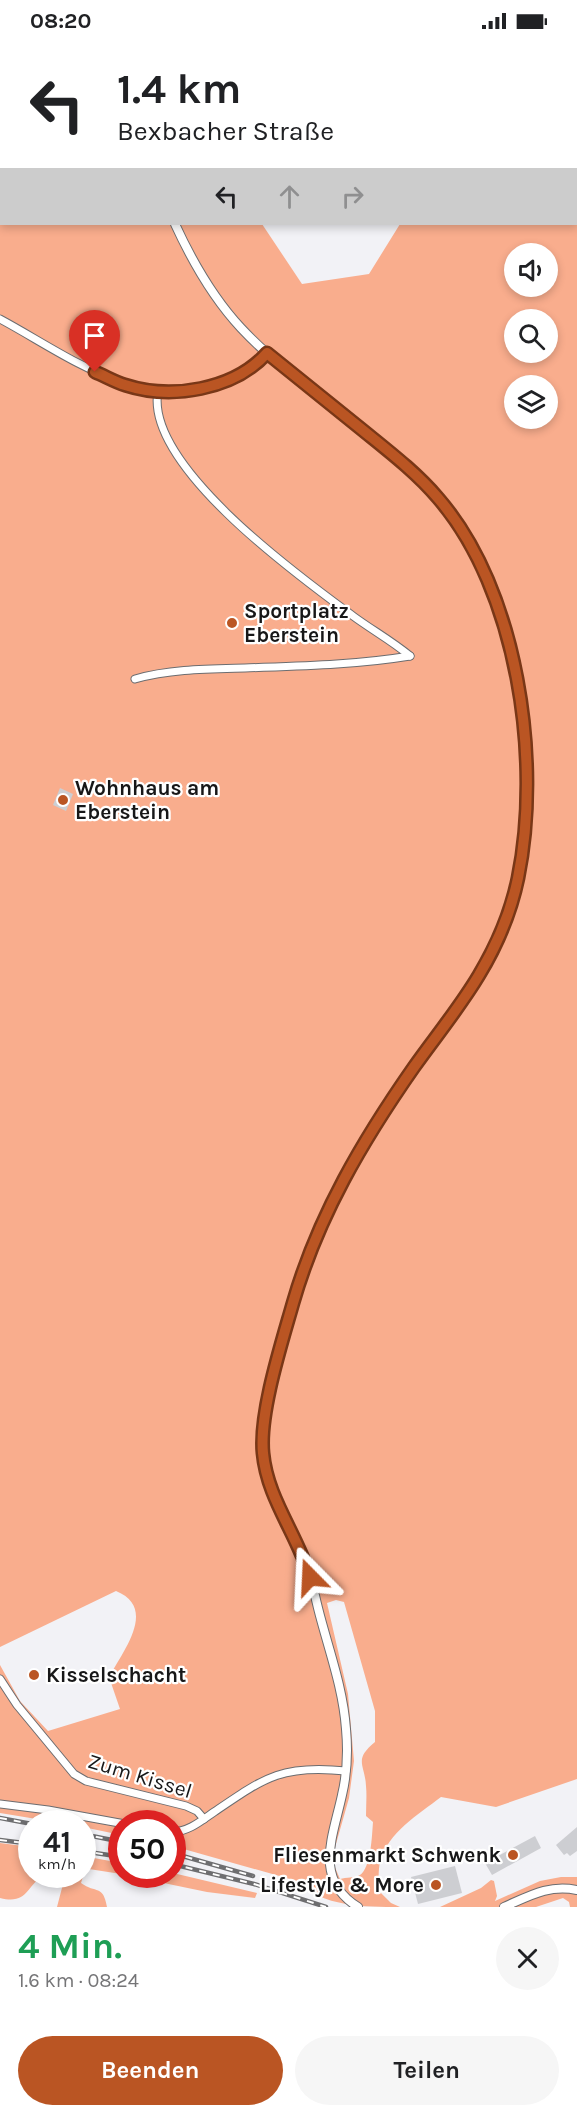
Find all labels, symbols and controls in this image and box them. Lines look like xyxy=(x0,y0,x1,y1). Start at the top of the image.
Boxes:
text: 08:20 xyxy=(30,8,91,34)
text: 1.4 km xyxy=(117,64,241,114)
icon: left xyxy=(18,66,96,144)
text: Bexbacher Straße xyxy=(117,115,334,147)
icon: left xyxy=(210,180,243,213)
icon: ahead xyxy=(273,180,306,213)
icon: right xyxy=(336,180,369,213)
map controls xyxy=(504,243,558,429)
button: sound xyxy=(504,243,558,297)
button: search xyxy=(504,309,558,363)
pin xyxy=(69,310,120,372)
icon: arrive xyxy=(78,319,111,352)
button: layers xyxy=(504,375,558,429)
place label: Sportplatz Eberstein xyxy=(244,599,349,647)
marker: Sportplatz Eberstein xyxy=(225,616,239,630)
place label: Wohnhaus am Eberstein xyxy=(75,776,219,824)
marker: Wohnhaus am Eberstein xyxy=(56,793,70,807)
position arrow xyxy=(278,1545,342,1609)
place label: Kisselschacht xyxy=(46,1663,186,1687)
marker: Kisselschacht xyxy=(27,1668,41,1682)
street label: Zum Kissel xyxy=(85,1749,195,1803)
speed limit sign: 50 xyxy=(108,1810,186,1888)
text: 41 xyxy=(43,1824,71,1860)
place label: Fliesenmarkt Schwenk xyxy=(273,1843,502,1867)
marker: Fliesenmarkt Schwenk xyxy=(506,1848,520,1862)
text: km/h xyxy=(38,1855,76,1873)
place label: Lifestyle & More xyxy=(260,1873,424,1897)
marker: Lifestyle & More xyxy=(429,1878,443,1892)
text: 4 Min. xyxy=(18,1925,122,1967)
button: close xyxy=(496,1927,559,1990)
text: 1.6 km · 08:24 xyxy=(18,1969,139,1992)
button: Beenden xyxy=(18,2036,283,2105)
button: Teilen xyxy=(295,2036,559,2105)

